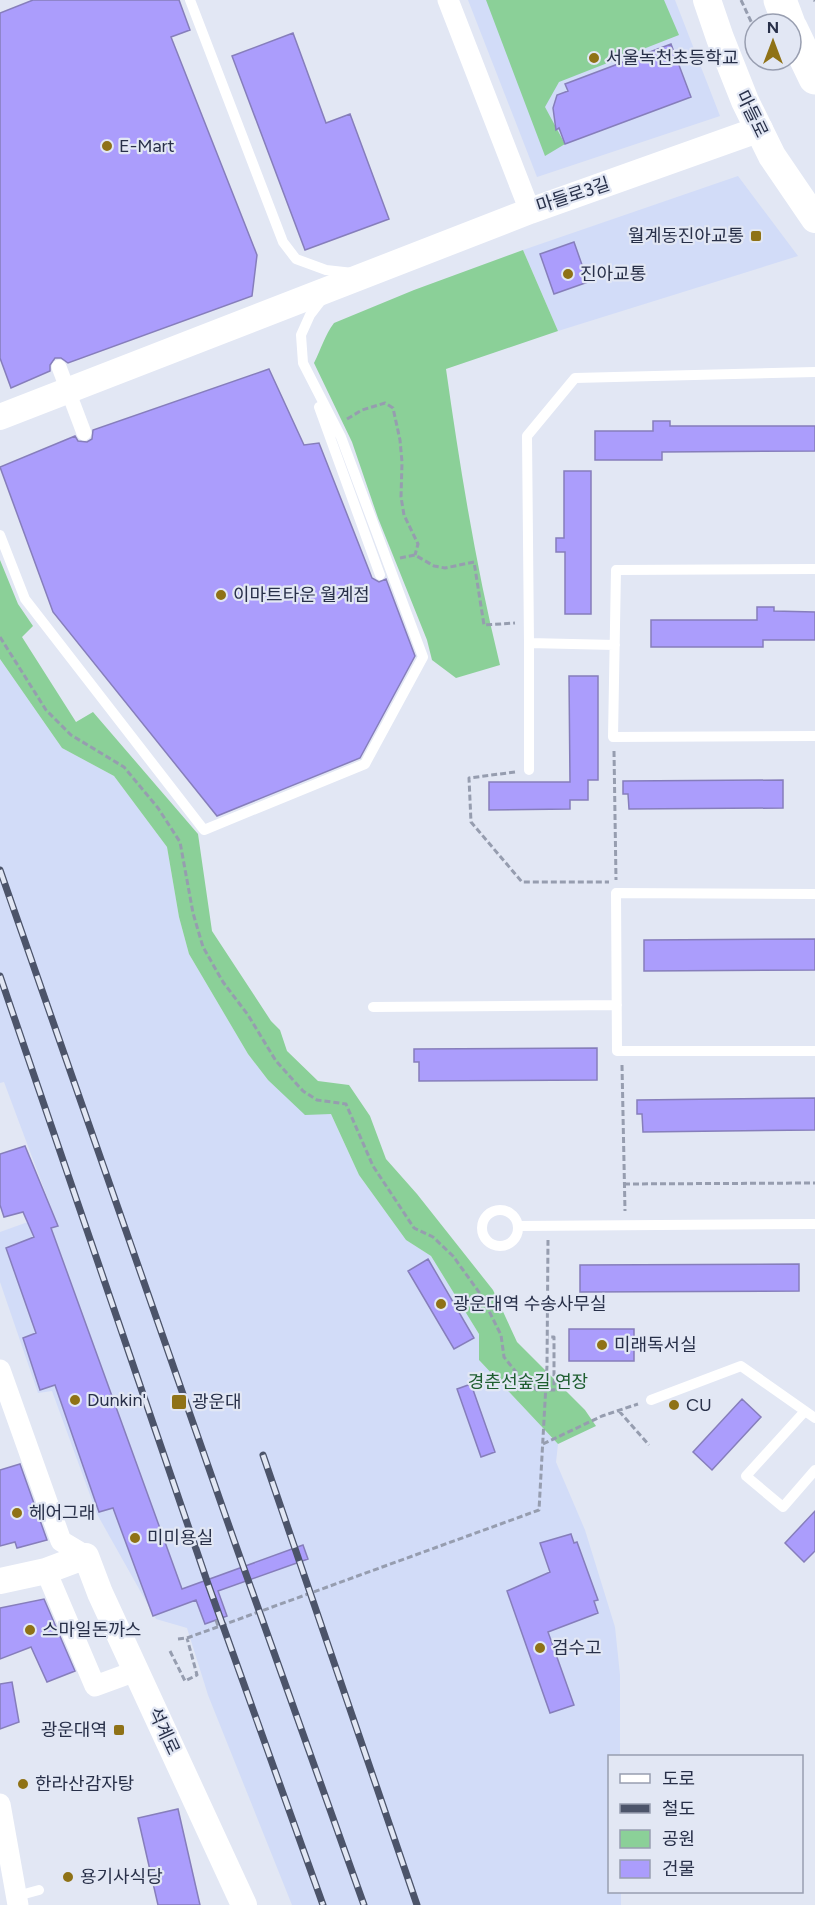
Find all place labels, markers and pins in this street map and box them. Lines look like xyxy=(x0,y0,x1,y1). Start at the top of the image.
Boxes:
place label: 서울녹천초등학교 xyxy=(606,47,738,69)
marker: 서울녹천초등학교 xyxy=(587,51,601,65)
place label: E-Mart xyxy=(119,135,175,157)
marker: E-Mart xyxy=(100,139,114,153)
place label: 월계동진아교통 xyxy=(628,225,744,247)
marker: 월계동진아교통 xyxy=(749,229,763,243)
place label: 진아교통 xyxy=(580,263,646,285)
marker: 진아교통 xyxy=(561,267,575,281)
place label: 이마트타운 월계점 xyxy=(233,584,370,606)
marker: 이마트타운 월계점 xyxy=(214,588,228,602)
place label: 광운대역 수송사무실 xyxy=(453,1293,607,1315)
marker: 광운대역 수송사무실 xyxy=(434,1297,448,1311)
place label: 미래독서실 xyxy=(614,1334,697,1356)
marker: 미래독서실 xyxy=(595,1338,609,1352)
place label: Dunkin' xyxy=(87,1389,146,1411)
place label: 광운대 xyxy=(192,1391,242,1413)
marker: Dunkin' xyxy=(68,1393,82,1407)
marker: 광운대 xyxy=(170,1393,188,1411)
place label: CU xyxy=(686,1394,712,1416)
marker: CU xyxy=(667,1398,681,1412)
place label: 헤어그래 xyxy=(29,1502,95,1524)
marker: 헤어그래 xyxy=(10,1506,24,1520)
place label: 미미용실 xyxy=(147,1527,213,1549)
marker: 미미용실 xyxy=(128,1531,142,1545)
place label: 스마일돈까스 xyxy=(42,1619,141,1641)
marker: 스마일돈까스 xyxy=(23,1623,37,1637)
place label: 검수고 xyxy=(552,1637,602,1659)
marker: 검수고 xyxy=(533,1641,547,1655)
place label: 광운대역 xyxy=(41,1719,107,1741)
marker: 광운대역 xyxy=(112,1723,126,1737)
place label: 한라산감자탕 xyxy=(35,1773,134,1795)
marker: 한라산감자탕 xyxy=(16,1777,30,1791)
place label: 용기사식당 xyxy=(80,1866,163,1888)
marker: 용기사식당 xyxy=(61,1870,75,1884)

